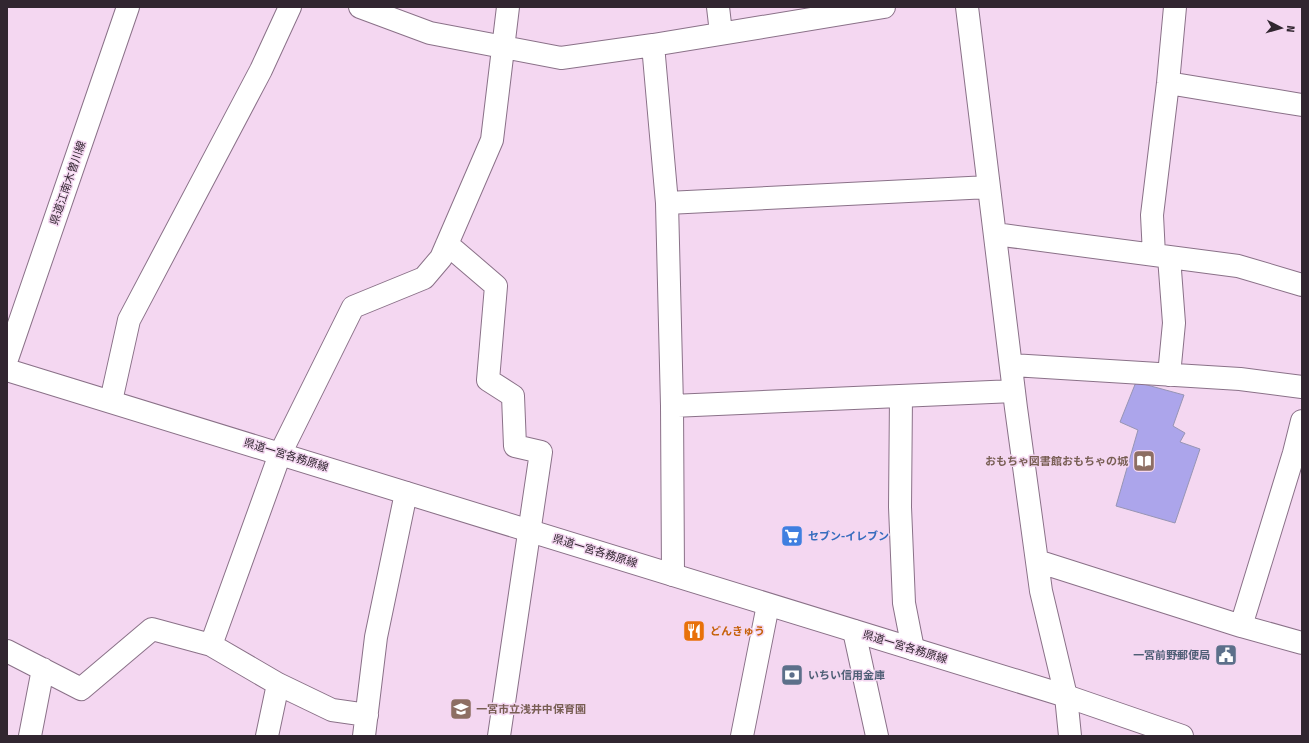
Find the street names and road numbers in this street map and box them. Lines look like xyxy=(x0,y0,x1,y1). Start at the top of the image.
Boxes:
street label: 県道江南木曽川線 xyxy=(48,139,88,227)
street label: 県道一宮各務原線 xyxy=(242,436,330,474)
street label: 県道一宮各務原線 xyxy=(551,532,639,570)
street label: 県道一宮各務原線 xyxy=(861,628,949,666)

